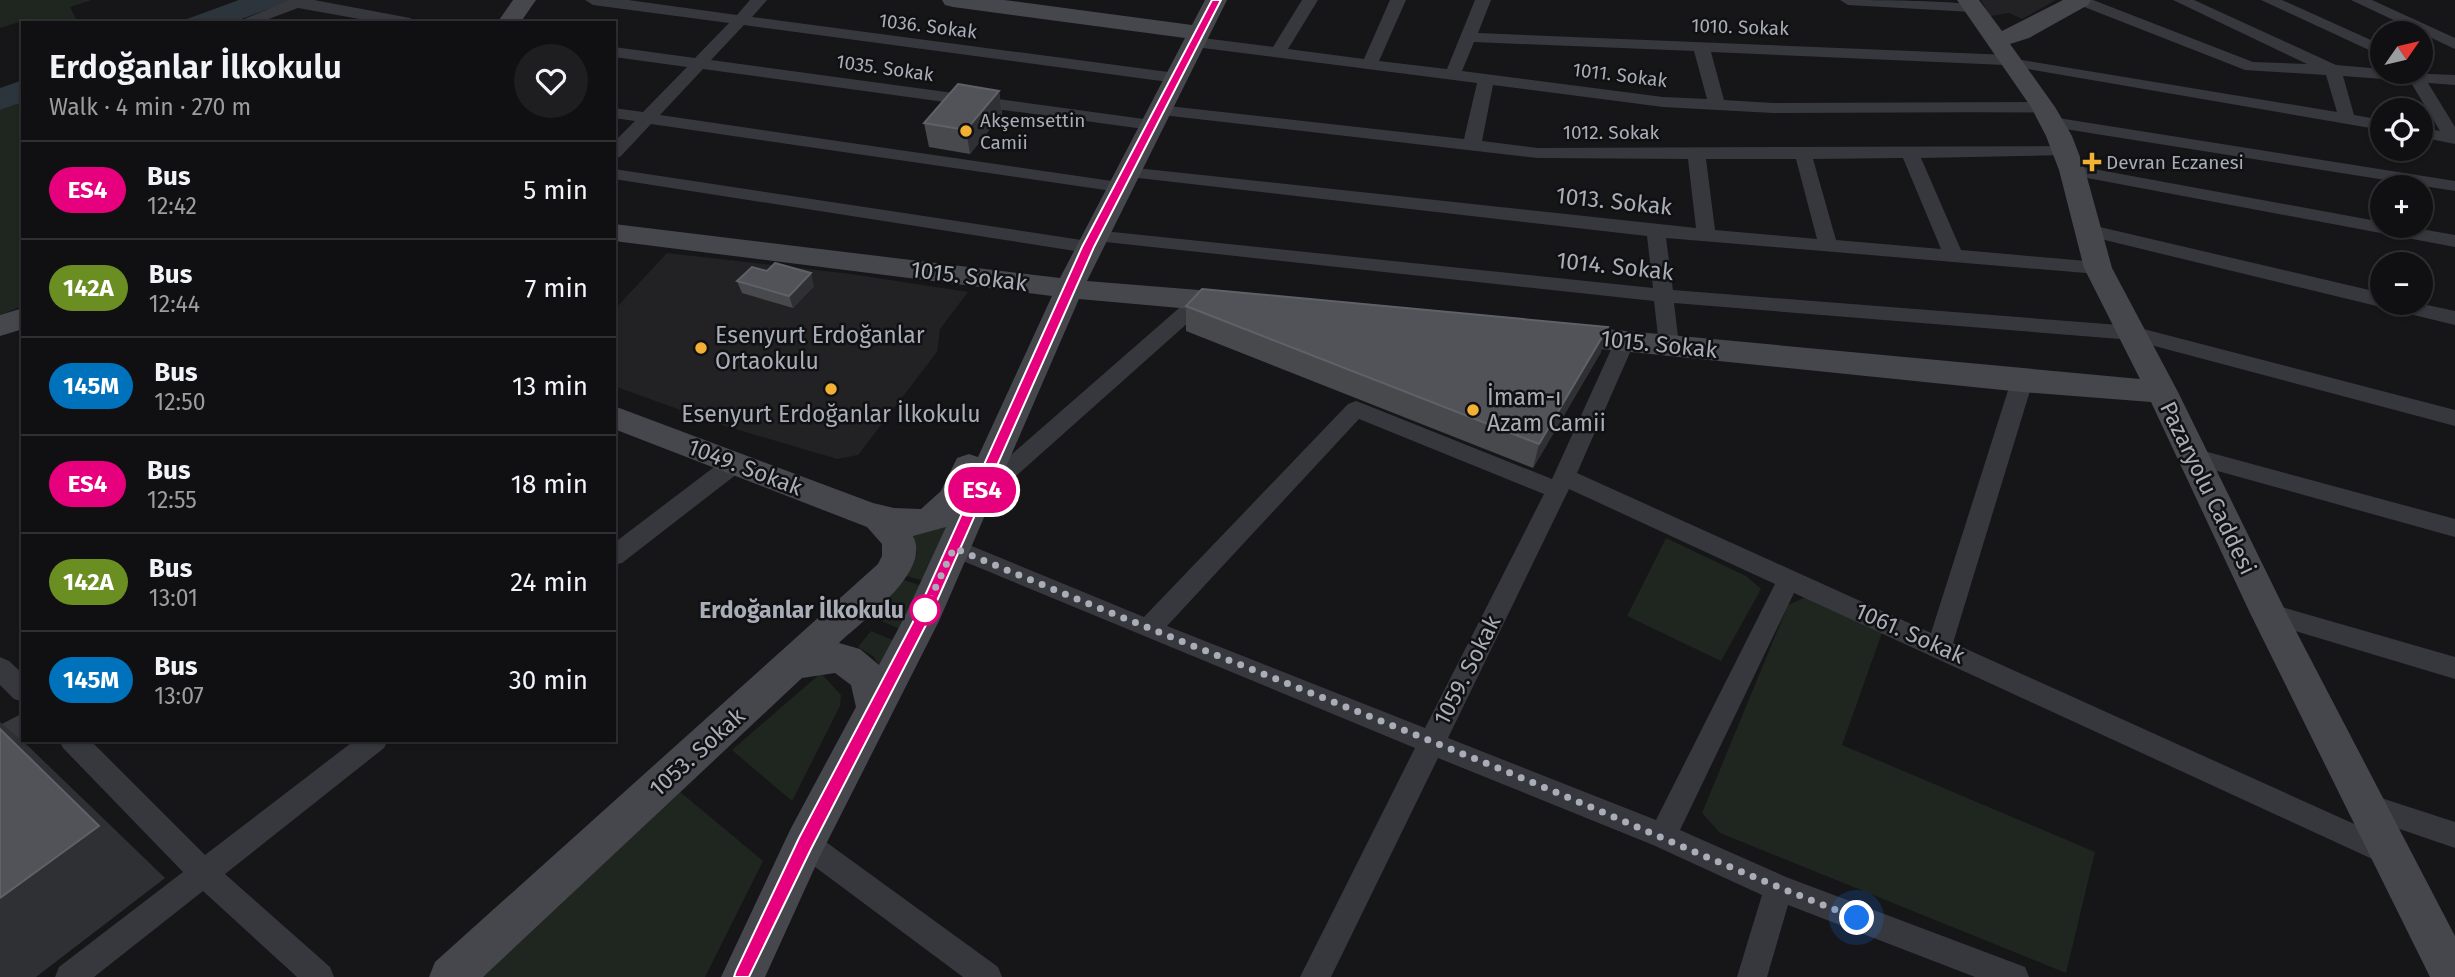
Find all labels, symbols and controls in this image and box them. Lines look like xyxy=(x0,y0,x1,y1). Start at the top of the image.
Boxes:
street label: 1036. Sokak xyxy=(878,9,979,43)
street label: 1010. Sokak xyxy=(1691,14,1790,40)
north arrow xyxy=(2370,21,2432,84)
map controls xyxy=(2370,21,2433,315)
button: heart xyxy=(514,44,588,118)
text: Erdoğanlar İlkokulu xyxy=(49,47,342,87)
street label: 1035. Sokak xyxy=(835,50,935,86)
street label: 1011. Sokak xyxy=(1571,58,1669,92)
text: Walk · 4 min · 270 m xyxy=(49,93,251,121)
button: locate xyxy=(2370,98,2433,161)
place label: Akşemsettin Camii xyxy=(980,109,1085,154)
street label: 1012. Sokak xyxy=(1563,121,1660,144)
marker: Akşemsettin Camii xyxy=(958,123,974,139)
place label: Devran Eczanesi xyxy=(2106,151,2244,174)
marker: Devran Eczanesi xyxy=(2084,154,2100,170)
text: Bus xyxy=(147,161,190,192)
text: 5 min xyxy=(523,175,588,206)
button: + xyxy=(2370,175,2433,238)
text: ES4 xyxy=(68,176,107,204)
street label: 1013. Sokak xyxy=(1554,181,1674,221)
text: 12:42 xyxy=(147,192,197,220)
street label: 1014. Sokak xyxy=(1555,246,1675,286)
button: − xyxy=(2370,252,2433,315)
street label: 1015. Sokak xyxy=(909,255,1029,297)
text: Bus xyxy=(149,259,192,290)
text: 7 min xyxy=(525,273,588,304)
text: 142A xyxy=(63,274,114,302)
text: 12:44 xyxy=(149,290,200,318)
place label: Esenyurt Erdoğanlar Ortaokulu xyxy=(715,321,925,375)
street label: 1015. Sokak xyxy=(1599,324,1719,364)
marker: Esenyurt Erdoğanlar Ortaokulu xyxy=(693,340,709,356)
text: Bus xyxy=(154,357,198,388)
text: 13 min xyxy=(512,371,588,402)
text: 145M xyxy=(63,372,119,400)
marker: Esenyurt Erdoğanlar İlkokulu xyxy=(823,381,839,397)
place label: İmam-ı Azam Camii xyxy=(1487,383,1606,437)
text: 12:50 xyxy=(154,388,206,416)
street label: Pazaryolu Caddesi xyxy=(2154,397,2262,579)
place label: Esenyurt Erdoğanlar İlkokulu xyxy=(681,400,981,428)
marker: İmam-ı Azam Camii xyxy=(1465,402,1481,418)
street label: 1049. Sokak xyxy=(684,432,806,502)
text: Bus xyxy=(147,455,190,486)
line badge: ES4 xyxy=(942,467,1022,513)
text: 18 min xyxy=(511,469,588,500)
text: ES4 xyxy=(68,470,107,498)
text: ES4 xyxy=(962,476,1002,504)
text: 12:55 xyxy=(147,486,197,514)
text: Bus xyxy=(149,553,192,584)
text: 24 min xyxy=(510,567,588,598)
text: 142A xyxy=(63,568,114,596)
text: 13:01 xyxy=(149,584,198,612)
place label: Erdoğanlar İlkokulu xyxy=(699,595,904,624)
marker: Erdoğanlar İlkokulu xyxy=(910,595,940,625)
street label: 1061. Sokak xyxy=(1851,596,1969,670)
street label: 1059. Sokak xyxy=(1427,610,1507,730)
text: Bus xyxy=(154,651,198,682)
text: 30 min xyxy=(509,665,588,696)
text: 145M xyxy=(63,666,119,694)
text: 13:07 xyxy=(154,682,204,710)
street label: 1053. Sokak xyxy=(643,702,751,802)
your location xyxy=(1839,900,1874,935)

